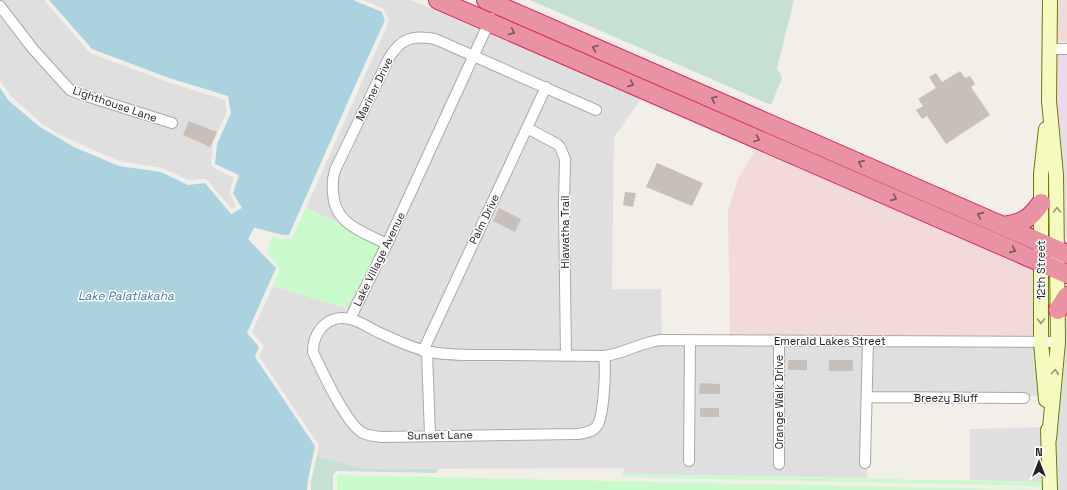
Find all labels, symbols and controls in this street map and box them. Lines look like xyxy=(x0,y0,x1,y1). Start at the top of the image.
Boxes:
one-way arrow xyxy=(509,28,516,36)
one-way arrow xyxy=(592,44,599,52)
street label: Mariner Drive xyxy=(353,55,395,123)
one-way arrow xyxy=(628,80,635,88)
street label: Lighthouse Lane xyxy=(71,83,159,125)
one-way arrow xyxy=(711,96,719,104)
one-way arrow xyxy=(753,134,761,142)
one-way arrow xyxy=(857,160,865,168)
street label: Palm Drive xyxy=(466,192,502,246)
one-way arrow xyxy=(890,194,897,202)
street label: Hiawatha Trail xyxy=(558,196,572,268)
one-way arrow xyxy=(1053,207,1061,213)
street label: Lake Village Avenue xyxy=(350,209,408,309)
one-way arrow xyxy=(977,212,984,220)
street label: 12th Street xyxy=(1034,240,1048,300)
one-way arrow xyxy=(1009,246,1016,254)
water label: Lake Palatlakaha xyxy=(78,288,174,304)
one-way arrow xyxy=(1037,318,1045,324)
street label: Emerald Lakes Street xyxy=(774,334,886,348)
street label: Orange Walk Drive xyxy=(772,355,786,449)
one-way arrow xyxy=(1050,369,1059,375)
street label: Breezy Bluff xyxy=(914,391,979,405)
street label: Sunset Lane xyxy=(407,427,473,443)
north arrow xyxy=(1019,442,1059,482)
text: N xyxy=(1035,445,1043,459)

